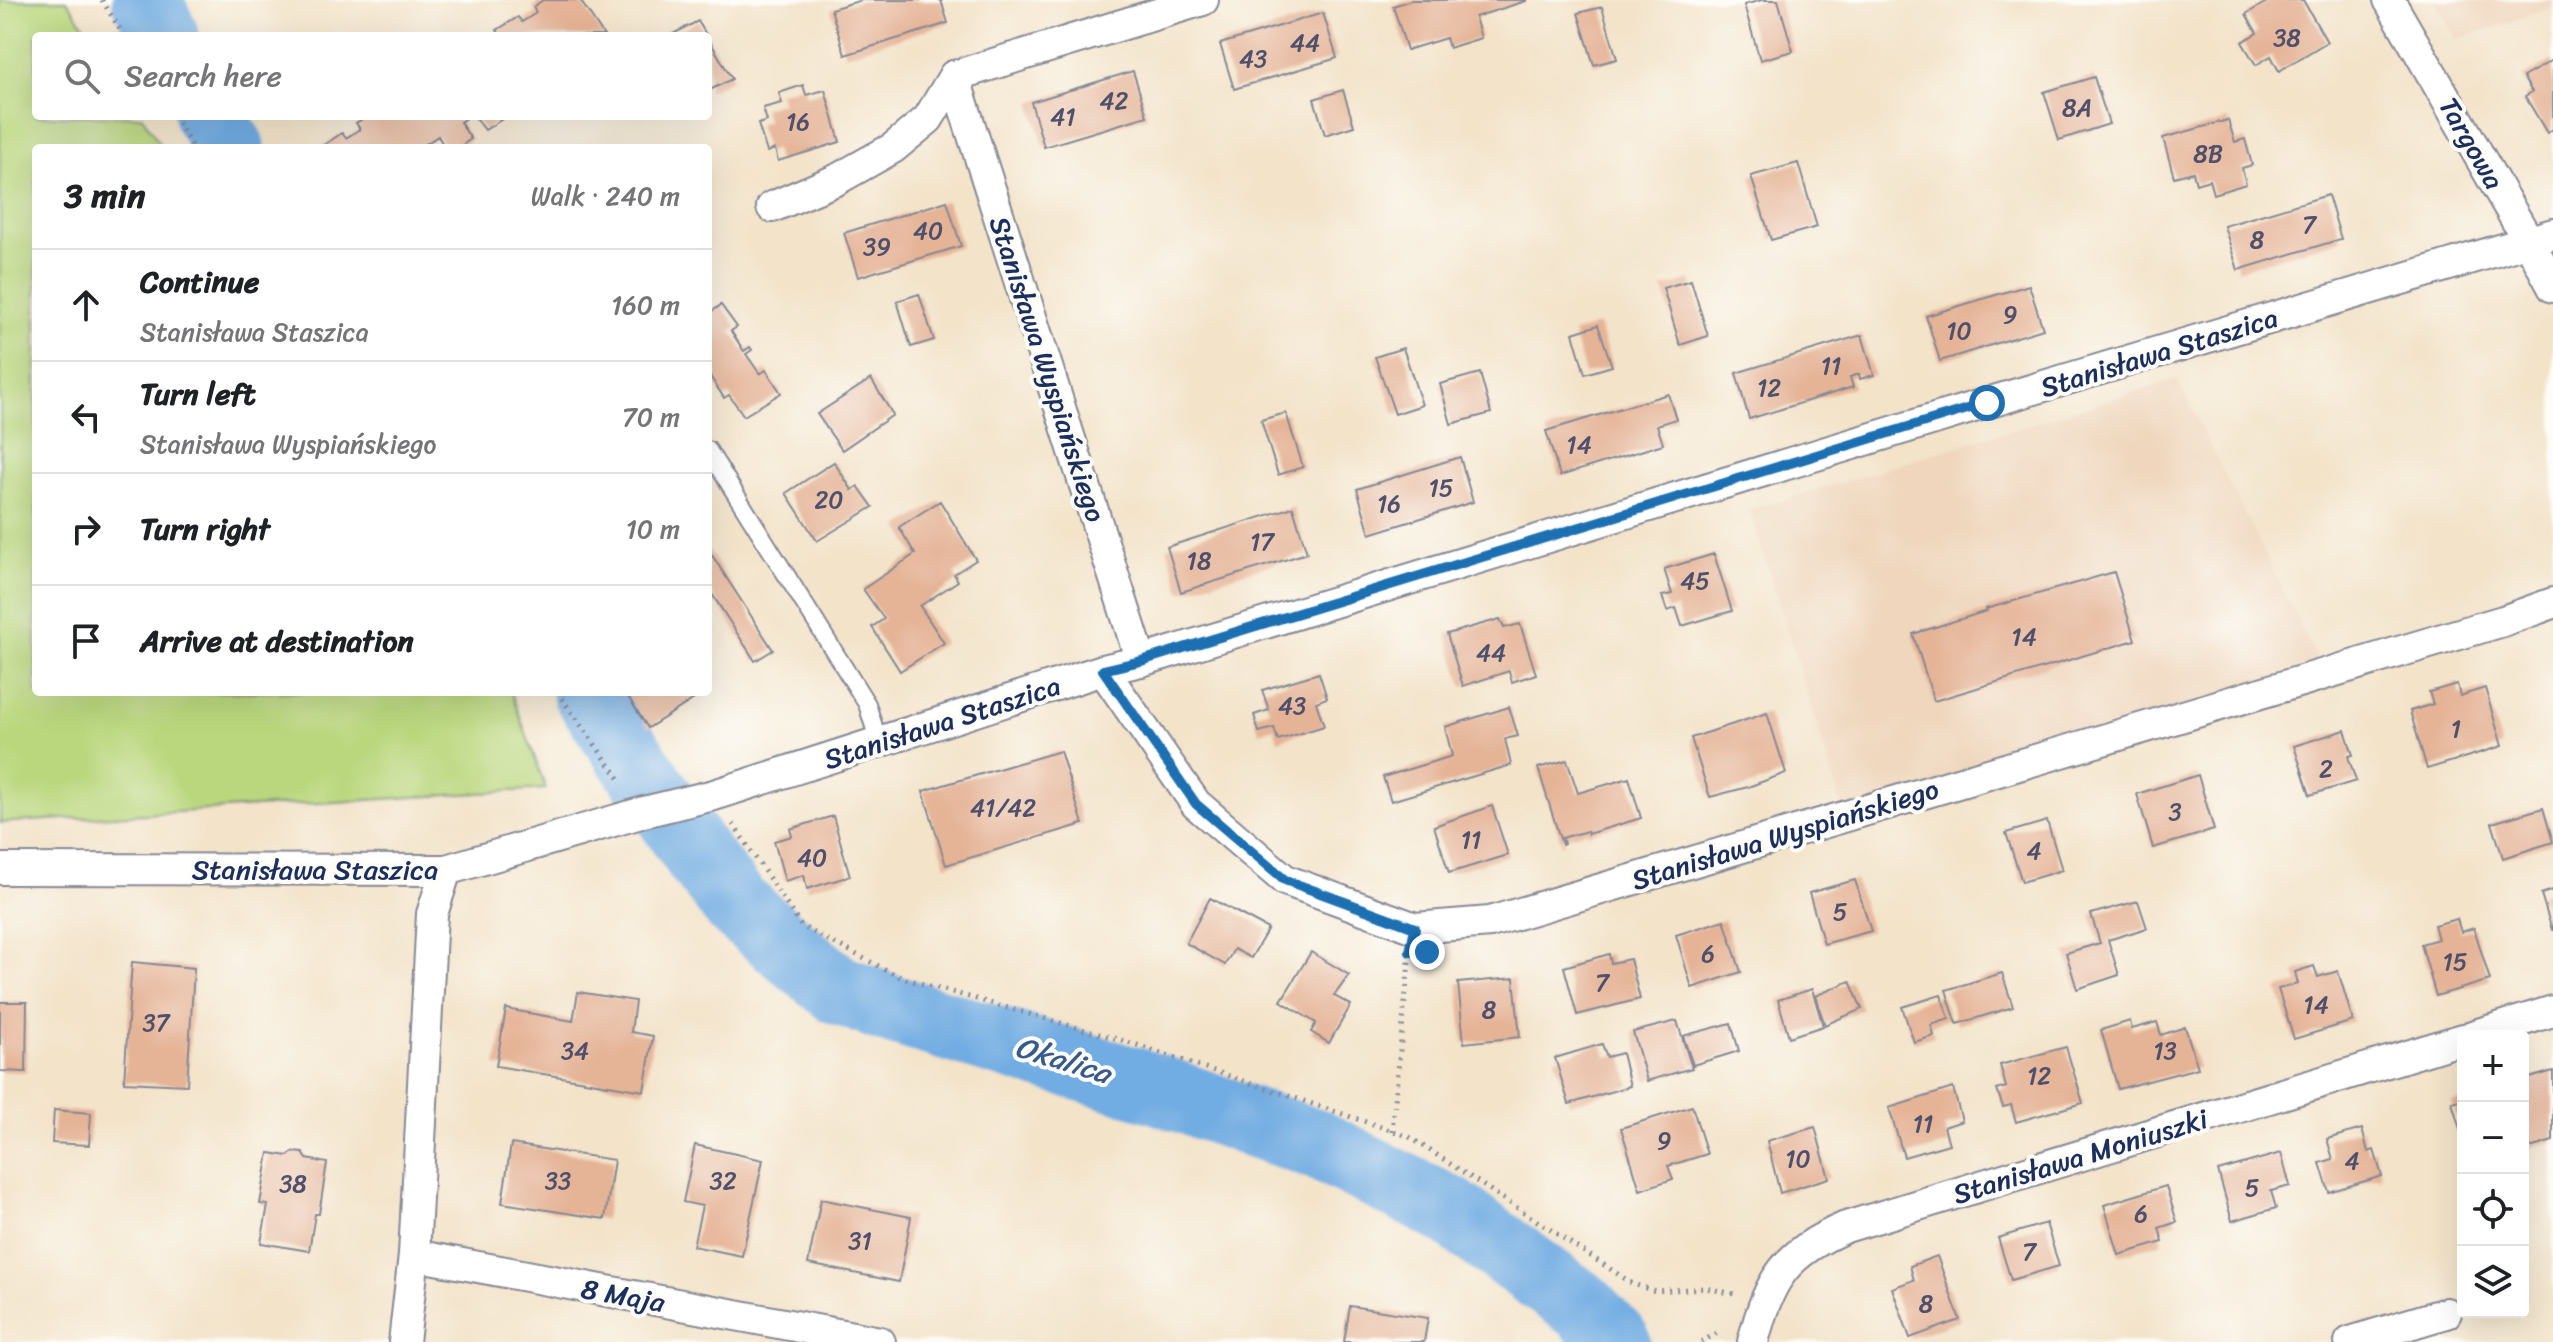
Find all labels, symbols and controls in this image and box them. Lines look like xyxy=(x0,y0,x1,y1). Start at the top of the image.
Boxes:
house number: 38 xyxy=(2273,17,2301,59)
house number: 44 xyxy=(1290,22,1320,64)
search box xyxy=(32,32,712,120)
house number: 43 xyxy=(1239,38,1267,80)
text: Search here xyxy=(124,49,282,103)
icon: search xyxy=(60,54,104,98)
house number: 42 xyxy=(1100,80,1129,122)
house number: 8A xyxy=(2062,87,2092,129)
street label: Targowa xyxy=(2425,88,2518,199)
house number: 41 xyxy=(1050,96,1076,138)
house number: 16 xyxy=(786,101,810,143)
house number: 8B xyxy=(2193,133,2223,175)
text: 3 min xyxy=(64,166,145,226)
text: Walk · 240 m xyxy=(531,173,680,219)
house number: 7 xyxy=(2302,204,2317,246)
house number: 40 xyxy=(913,210,943,252)
street label: Stanisława Wyspiańskiego xyxy=(975,210,1120,529)
house number: 8 xyxy=(2250,219,2264,261)
house number: 39 xyxy=(863,226,891,268)
text: Continue xyxy=(140,255,259,309)
text: 160 m xyxy=(611,282,680,328)
icon: ahead xyxy=(64,283,108,327)
street label: Stanisława Staszica xyxy=(2034,293,2284,412)
house number: 9 xyxy=(2003,294,2017,336)
text: Stanisława Staszica xyxy=(140,309,369,355)
house number: 10 xyxy=(1946,310,1972,352)
house number: 11 xyxy=(1821,345,1841,387)
text: Turn left xyxy=(140,367,256,421)
house number: 12 xyxy=(1757,367,1781,409)
route start xyxy=(1969,385,2005,421)
text: 70 m xyxy=(622,394,680,440)
icon: left xyxy=(64,395,108,439)
text: Stanisława Wyspiańskiego xyxy=(140,421,436,467)
house number: 14 xyxy=(1566,424,1592,466)
house number: 15 xyxy=(1429,467,1453,509)
house number: 20 xyxy=(814,479,844,521)
house number: 16 xyxy=(1377,483,1401,525)
text: Turn right xyxy=(140,502,270,556)
text: 10 m xyxy=(626,506,680,552)
icon: right xyxy=(64,507,108,551)
house number: 17 xyxy=(1250,521,1275,563)
house number: 18 xyxy=(1187,540,1211,582)
house number: 45 xyxy=(1680,560,1710,602)
text: Arrive at destination xyxy=(140,614,414,668)
house number: 14 xyxy=(2011,616,2037,658)
icon: arrive xyxy=(64,619,108,663)
house number: 44 xyxy=(1476,632,1506,674)
street label: Stanisława Staszica xyxy=(817,661,1067,784)
house number: 43 xyxy=(1278,685,1306,727)
house number: 1 xyxy=(2451,708,2461,750)
house number: 2 xyxy=(2319,748,2333,790)
street label: Stanisława Wyspiańskiego xyxy=(1625,764,1945,905)
house number: 41/42 xyxy=(970,787,1036,829)
house number: 3 xyxy=(2168,791,2182,833)
house number: 11 xyxy=(1461,819,1481,861)
house number: 4 xyxy=(2027,830,2042,872)
house number: 40 xyxy=(797,837,827,879)
street label: Stanisława Staszica xyxy=(192,845,438,894)
house number: 5 xyxy=(1833,891,1847,933)
house number: 6 xyxy=(1701,933,1715,975)
route end xyxy=(1409,934,1445,970)
house number: 15 xyxy=(2443,941,2467,983)
house number: 7 xyxy=(1595,962,1610,1004)
house number: 14 xyxy=(2303,984,2329,1026)
house number: 8 xyxy=(1482,989,1496,1031)
house number: 37 xyxy=(143,1002,171,1044)
water label: Okalica xyxy=(1009,1020,1120,1101)
house number: 34 xyxy=(561,1030,589,1072)
house number: 13 xyxy=(2153,1030,2177,1072)
map controls xyxy=(2457,1030,2529,1318)
button: + xyxy=(2457,1030,2529,1102)
house number: 12 xyxy=(2027,1055,2051,1097)
street label: Stanisława Moniuszki xyxy=(1947,1094,2215,1219)
button: − xyxy=(2457,1102,2529,1174)
house number: 11 xyxy=(1913,1103,1933,1145)
house number: 9 xyxy=(1657,1120,1671,1162)
house number: 10 xyxy=(1785,1138,1811,1180)
house number: 4 xyxy=(2345,1140,2360,1182)
house number: 33 xyxy=(545,1160,571,1202)
house number: 32 xyxy=(709,1160,737,1202)
house number: 38 xyxy=(279,1163,307,1205)
house number: 5 xyxy=(2245,1167,2259,1209)
button: locate xyxy=(2457,1174,2529,1246)
house number: 6 xyxy=(2134,1193,2148,1235)
house number: 31 xyxy=(848,1220,872,1262)
house number: 7 xyxy=(2022,1231,2037,1273)
button: layers xyxy=(2457,1246,2529,1318)
street label: 8 Maja xyxy=(577,1264,670,1327)
house number: 8 xyxy=(1919,1283,1933,1325)

